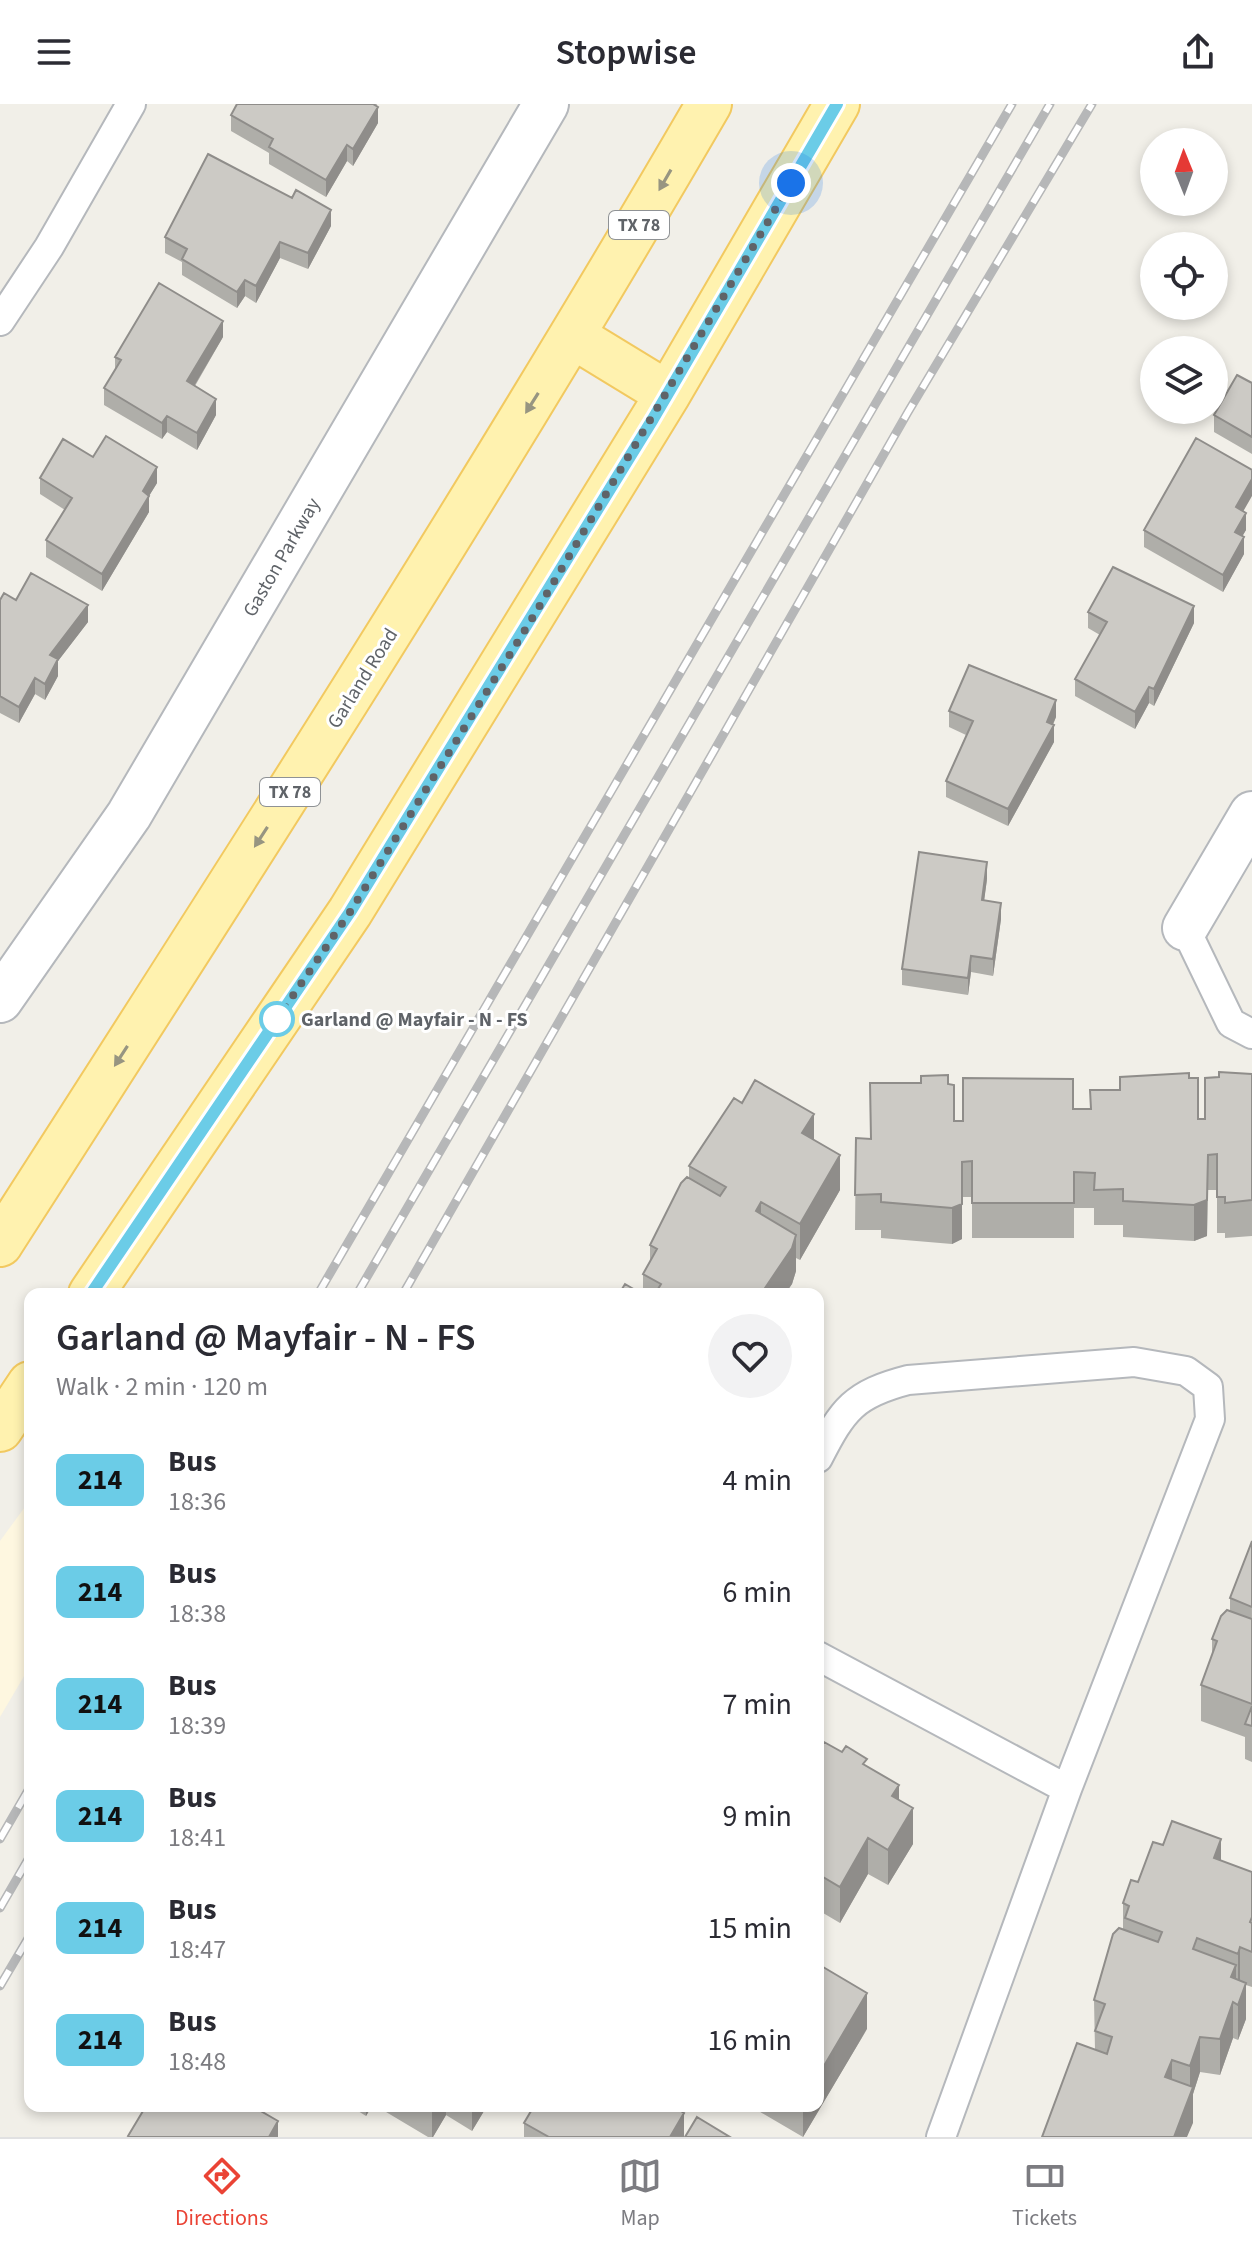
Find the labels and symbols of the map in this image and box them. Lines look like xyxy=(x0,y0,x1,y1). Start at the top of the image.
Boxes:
north arrow xyxy=(1140,128,1228,216)
your location xyxy=(771,163,811,203)
one-way arrow xyxy=(658,169,672,191)
road number: TX 78 xyxy=(609,211,669,239)
one-way arrow xyxy=(526,392,540,414)
street label: Gaston Parkway xyxy=(236,492,328,622)
street label: Garland Road xyxy=(321,623,405,734)
road number: TX 78 xyxy=(260,778,320,806)
one-way arrow xyxy=(255,826,269,848)
marker: Garland @ Mayfair - N - FS xyxy=(260,1002,294,1036)
place label: Garland @ Mayfair - N - FS xyxy=(301,1006,528,1034)
one-way arrow xyxy=(114,1045,128,1067)

